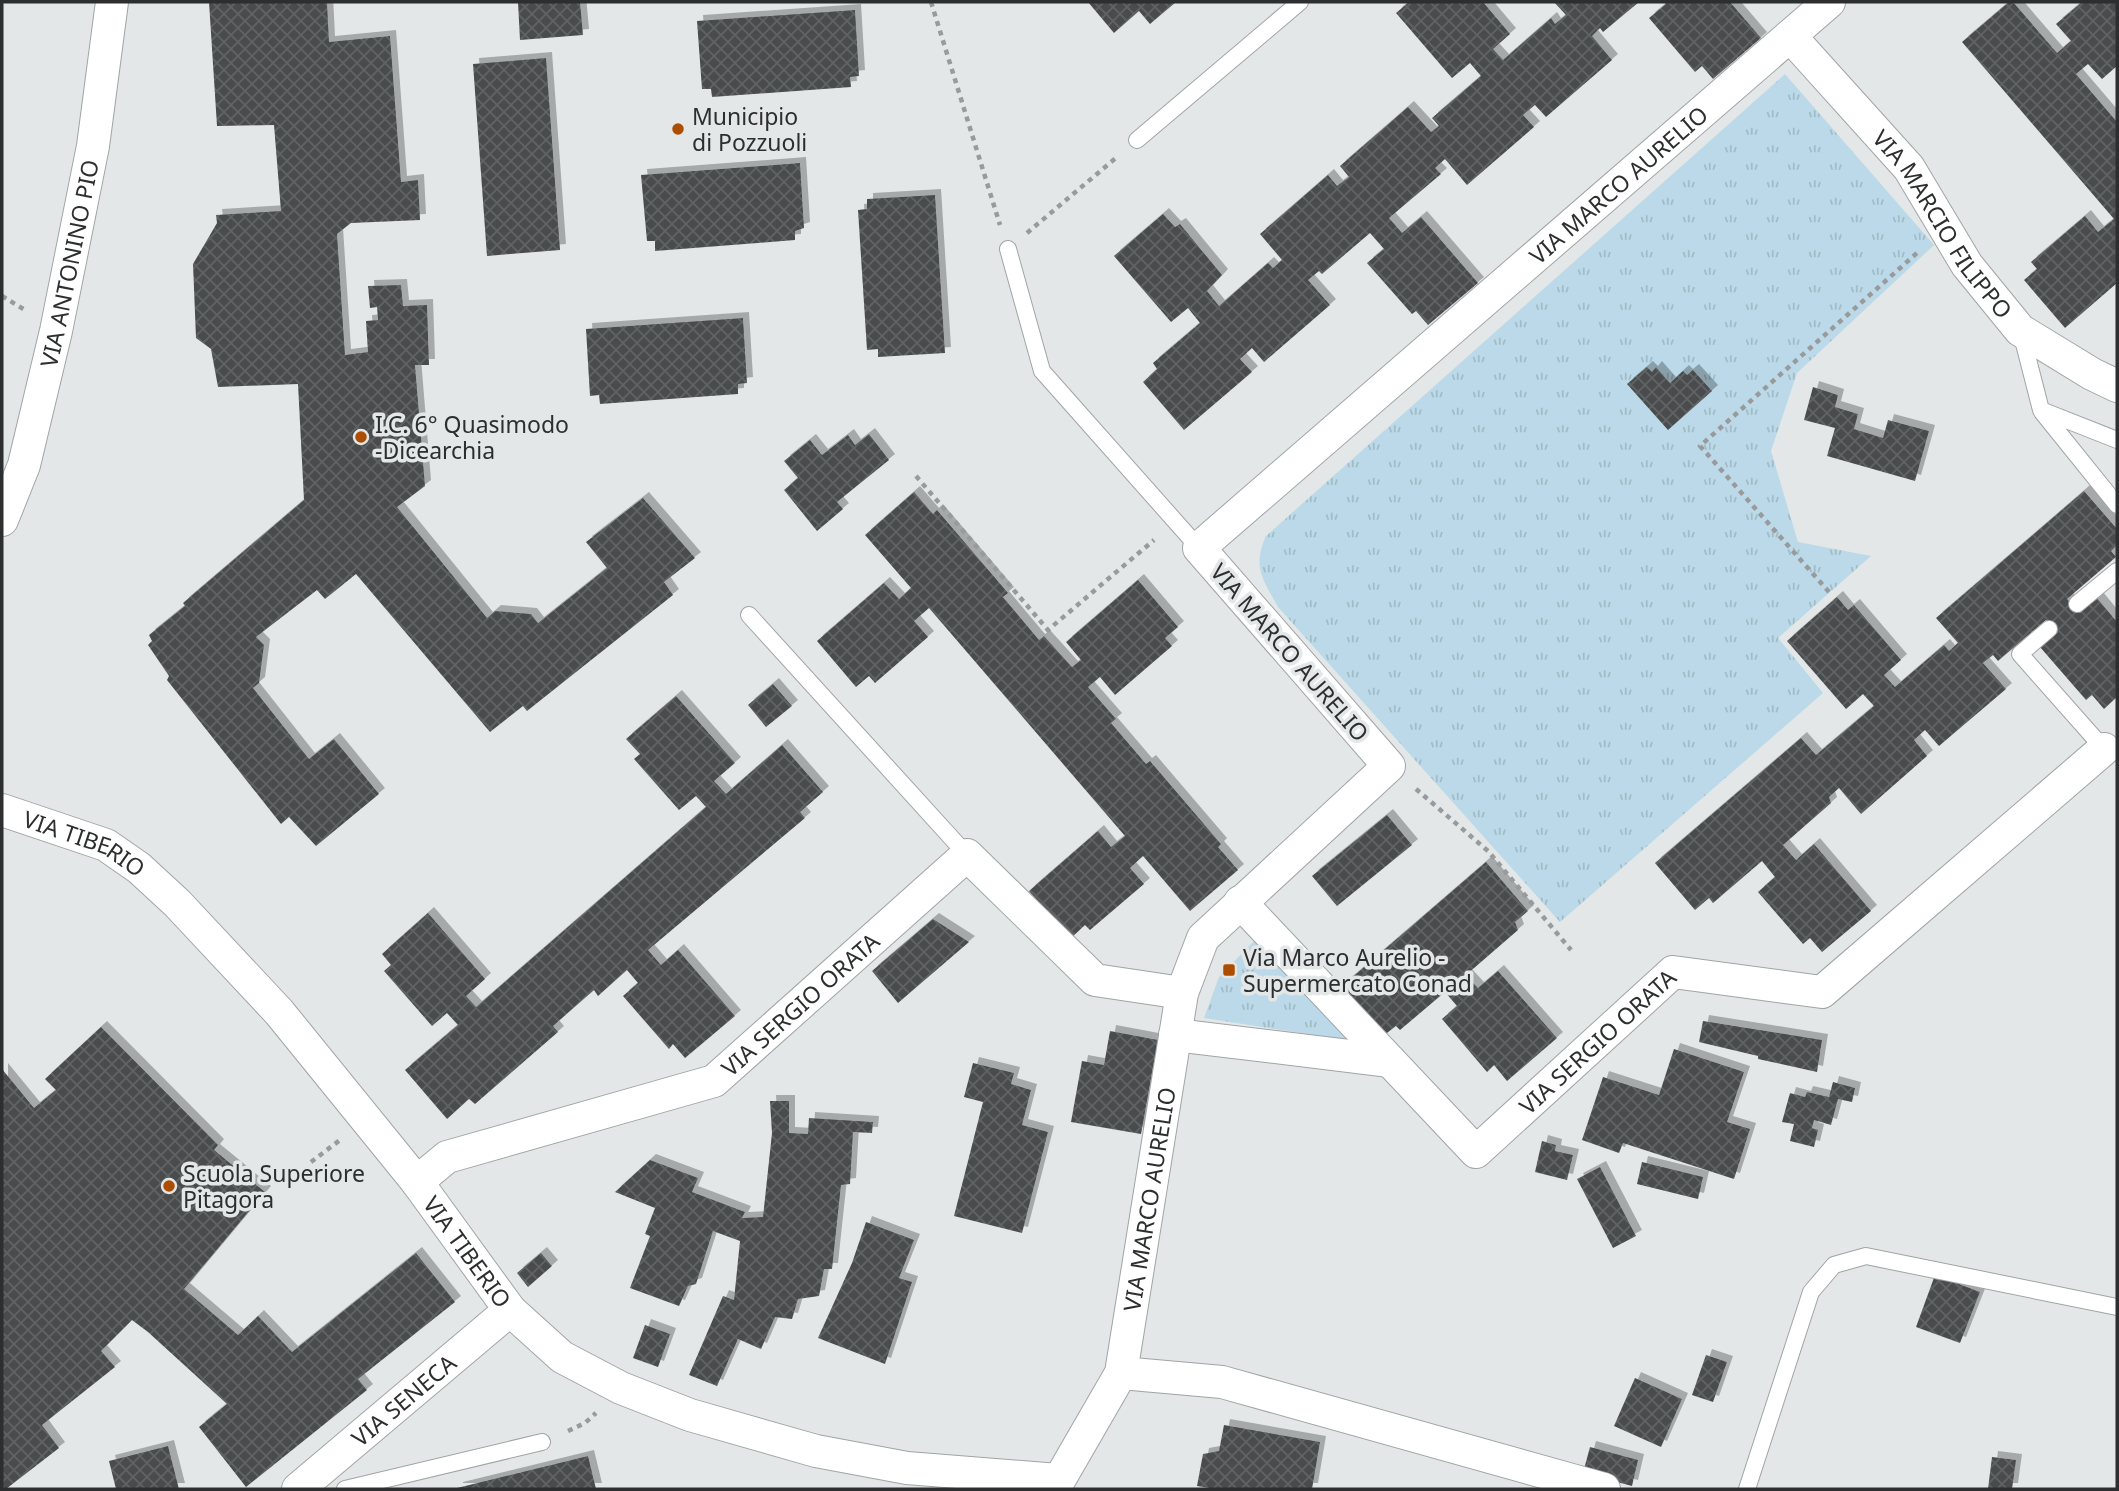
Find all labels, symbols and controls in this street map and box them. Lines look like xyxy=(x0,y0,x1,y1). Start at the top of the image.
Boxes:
street label: VIA MARCO AURELIO xyxy=(1522,98,1714,271)
place label: Municipio di Pozzuoli xyxy=(692,100,807,158)
marker: Municipio di Pozzuoli xyxy=(670,121,686,137)
street label: VIA MARCIO FILIPPO xyxy=(1866,123,2020,325)
street label: VIA ANTONINO PIO xyxy=(32,157,106,370)
place label: I.C. 6° Quasimodo -Dicearchia xyxy=(375,408,569,466)
marker: I.C. 6° Quasimodo -Dicearchia xyxy=(353,429,369,445)
street label: VIA MARCO AURELIO xyxy=(1204,556,1376,748)
street label: VIA TIBERIO xyxy=(19,802,152,884)
street label: VIA SERGIO ORATA xyxy=(714,925,886,1083)
place label: Via Marco Aurelio - Supermercato Conad xyxy=(1243,941,1472,999)
street label: VIA SERGIO ORATA xyxy=(1512,961,1683,1121)
marker: Via Marco Aurelio - Supermercato Conad xyxy=(1221,962,1237,978)
street label: VIA MARCO AURELIO xyxy=(1115,1085,1183,1314)
place label: Scuola Superiore Pitagora xyxy=(183,1157,365,1215)
marker: Scuola Superiore Pitagora xyxy=(161,1178,177,1194)
street label: VIA TIBERIO xyxy=(416,1189,519,1314)
street label: VIA SENECA xyxy=(344,1346,463,1453)

